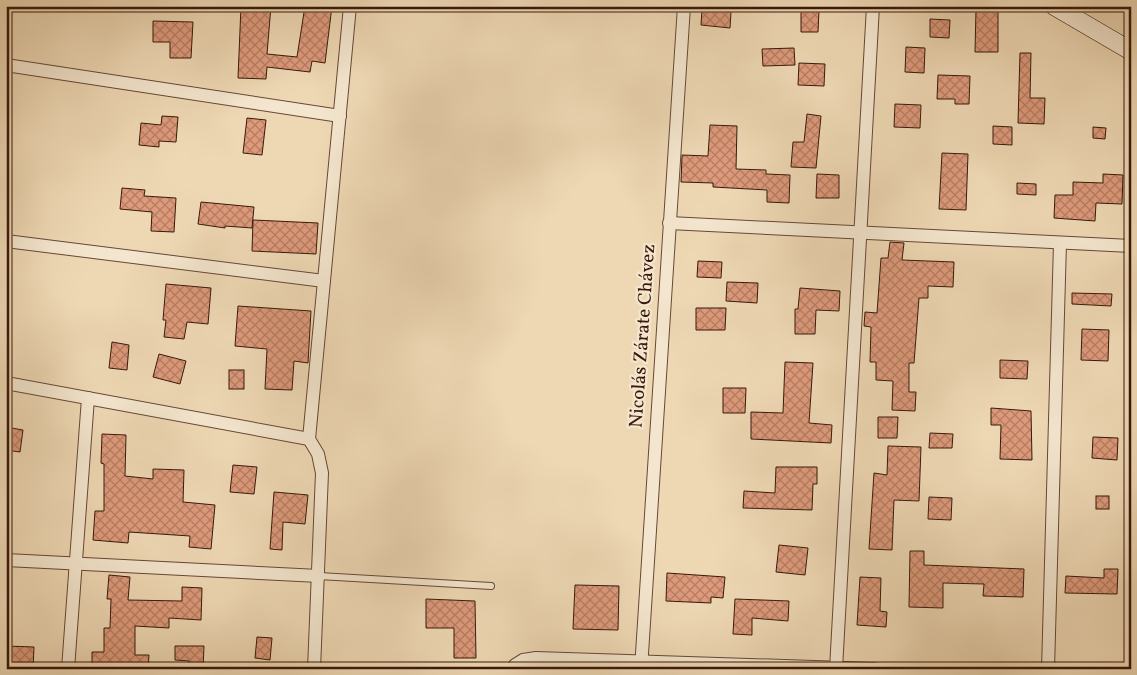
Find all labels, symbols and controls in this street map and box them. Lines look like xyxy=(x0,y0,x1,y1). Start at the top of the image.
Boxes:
street label: Nicolás Zárate Chávez xyxy=(624,243,662,429)

